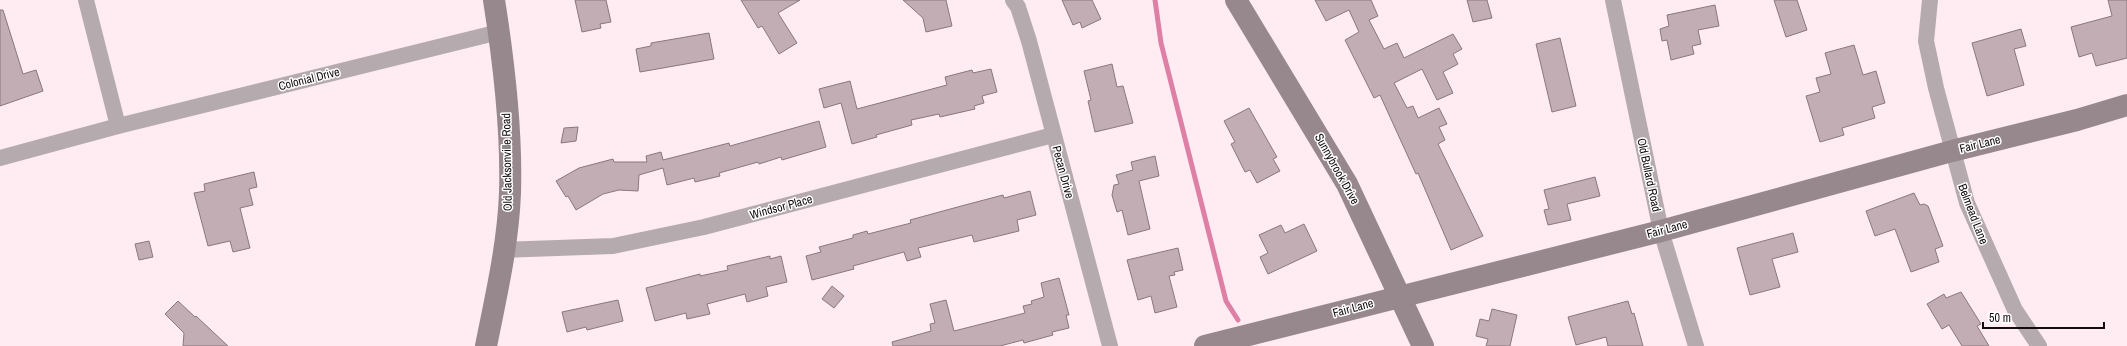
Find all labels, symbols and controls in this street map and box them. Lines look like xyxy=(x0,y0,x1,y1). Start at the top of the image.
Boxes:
street label: Colonial Drive xyxy=(277,64,341,94)
street label: Old Jacksonville Road xyxy=(498,113,516,211)
street label: Sunnybrook Drive xyxy=(1311,131,1363,207)
street label: Fair Lane xyxy=(1958,131,2002,157)
street label: Old Bullard Road xyxy=(1633,137,1665,213)
street label: Pecan Drive xyxy=(1048,144,1078,200)
street label: Belmead Lane xyxy=(1954,182,1992,246)
street label: Windsor Place xyxy=(748,191,814,223)
street label: Fair Lane xyxy=(1645,216,1689,242)
street label: Fair Lane xyxy=(1331,295,1375,321)
scale bar xyxy=(1983,304,2104,330)
text: 50 m xyxy=(1989,310,2011,326)

